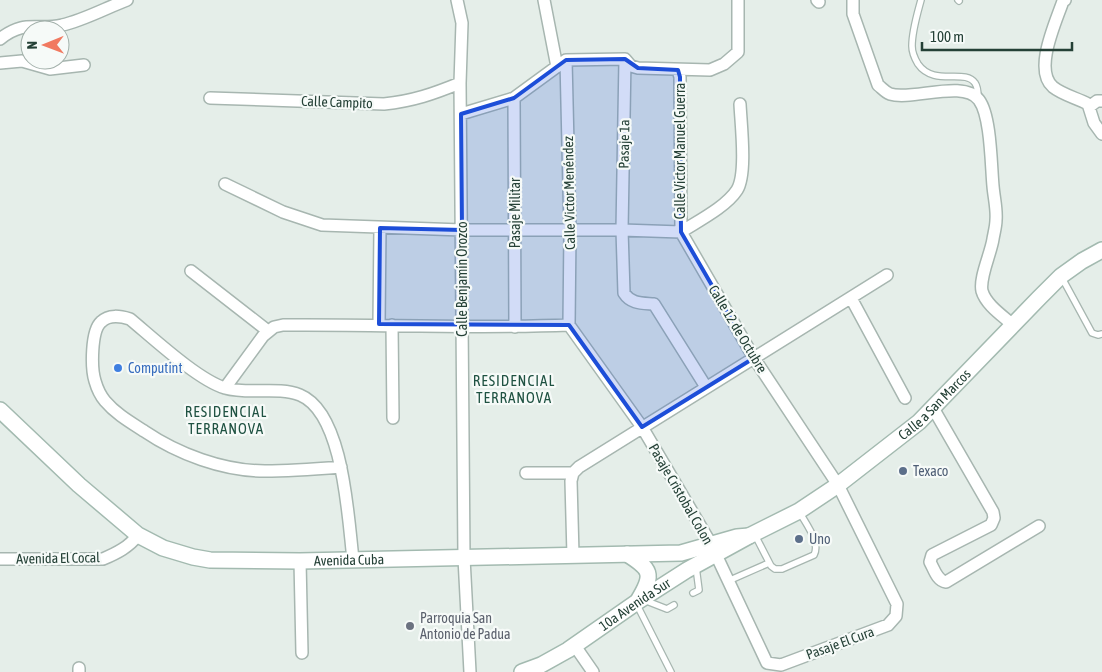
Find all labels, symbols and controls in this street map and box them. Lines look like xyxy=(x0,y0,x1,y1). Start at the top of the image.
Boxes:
north arrow xyxy=(20,20,70,70)
scale bar xyxy=(922,20,1072,52)
text: 100 m xyxy=(930,28,964,45)
text: N xyxy=(24,41,40,49)
street label: Calle Victor Manuel Guerra xyxy=(672,83,688,219)
street label: Calle Campito xyxy=(301,93,373,111)
street label: Pasaje 1a xyxy=(616,119,632,169)
street label: Calle Victor Menéndez xyxy=(560,136,578,250)
street label: Pasaje Militar xyxy=(507,177,523,248)
street label: Calle Benjamín Orozco xyxy=(454,221,470,337)
street label: Calle 12 de Octubre xyxy=(705,282,771,376)
place label: Computint xyxy=(128,360,182,376)
marker: Computint xyxy=(112,362,124,374)
street label: Calle a San Marcos xyxy=(895,366,974,443)
district label: RESIDENCIAL TERRANOVA xyxy=(473,372,555,406)
district label: RESIDENCIAL TERRANOVA xyxy=(185,403,267,437)
street label: Pasaje Cristobal Colon xyxy=(646,441,716,547)
place label: Texaco xyxy=(913,463,948,479)
marker: Texaco xyxy=(897,465,909,477)
place label: Uno xyxy=(809,531,831,547)
marker: Uno xyxy=(793,533,805,545)
street label: Avenida El Cocal xyxy=(16,549,100,567)
street label: Avenida Cuba xyxy=(314,551,384,569)
street label: 10a Avenida Sur xyxy=(596,574,674,634)
place label: Parroquia San Antonio de Padua xyxy=(420,610,511,642)
marker: Parroquia San Antonio de Padua xyxy=(404,620,416,632)
street label: Pasaje El Cura xyxy=(804,623,876,663)

